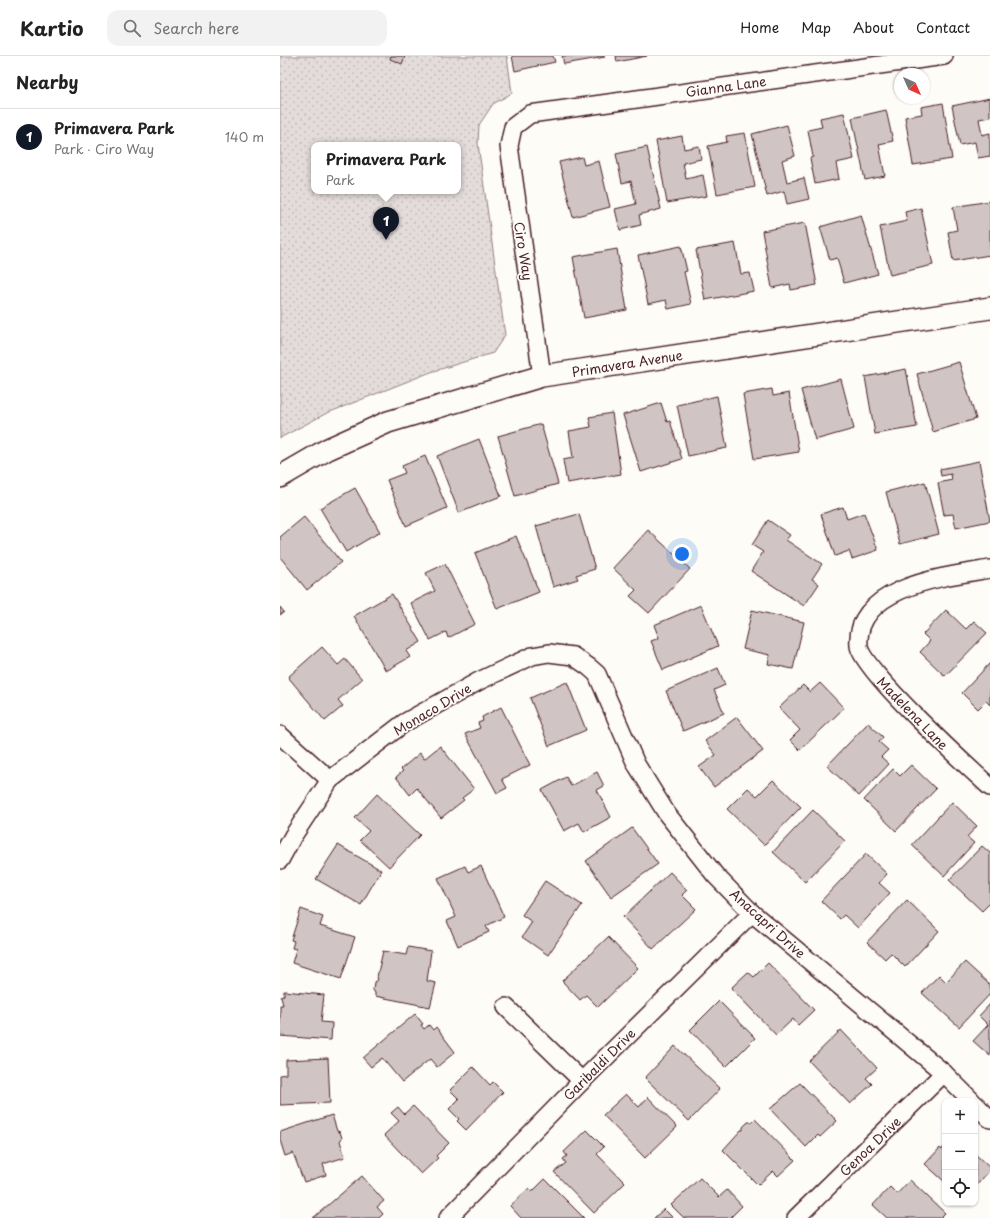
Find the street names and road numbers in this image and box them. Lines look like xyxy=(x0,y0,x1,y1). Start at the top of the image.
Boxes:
street label: Gianna Lane xyxy=(685,71,767,101)
street label: Ciro Way xyxy=(510,220,538,282)
street label: Primavera Avenue xyxy=(570,345,684,381)
street label: Madelena Lane xyxy=(873,672,953,754)
street label: Monaco Drive xyxy=(390,678,474,740)
street label: Anacapri Drive xyxy=(726,884,810,962)
street label: Garibaldi Drive xyxy=(559,1024,639,1104)
street label: Genoa Drive xyxy=(835,1112,905,1180)

